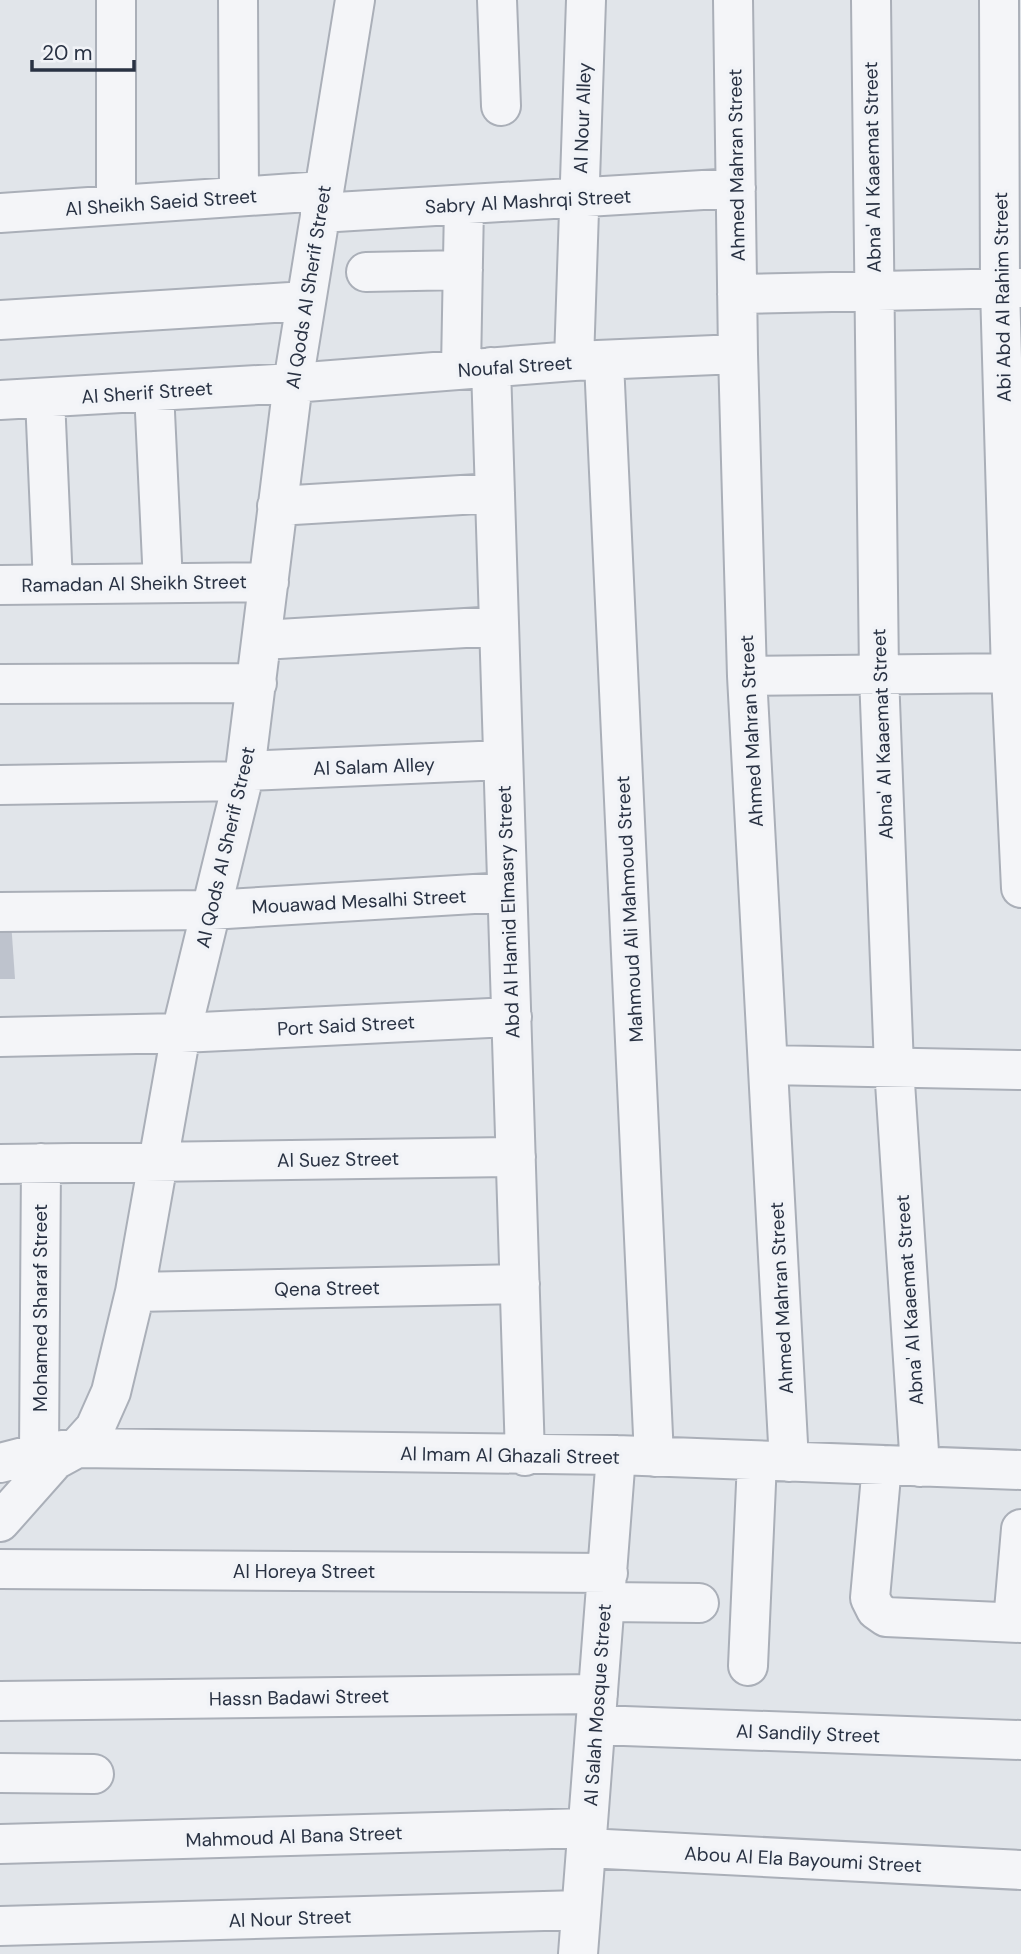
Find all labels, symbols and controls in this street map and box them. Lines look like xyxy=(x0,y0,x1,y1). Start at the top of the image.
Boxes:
scale bar xyxy=(32,28,133,72)
text: 20 m xyxy=(42,39,93,67)
street label: Abna' Al Kaaemat Street xyxy=(858,61,887,273)
street label: Al Nour Alley xyxy=(568,62,597,174)
street label: Ahmed Mahran Street xyxy=(722,68,751,262)
street label: Al Sheikh Saeid Street xyxy=(64,183,258,222)
street label: Al Qods Al Sherif Street xyxy=(280,183,337,391)
street label: Sabry Al Mashrqi Street xyxy=(424,184,632,219)
street label: Abi Abd Al Rahim Street xyxy=(988,192,1017,402)
street label: Noufal Street xyxy=(457,350,573,383)
street label: Al Sherif Street xyxy=(81,375,214,410)
street label: Ramadan Al Sheikh Street xyxy=(21,569,247,598)
street label: Abna' Al Kaaemat Street xyxy=(866,628,899,840)
street label: Ahmed Mahran Street xyxy=(734,634,769,828)
street label: Al Qods Al Sherif Street xyxy=(190,744,261,950)
street label: Al Salam Alley xyxy=(313,752,436,781)
street label: Mahmoud Ali Mahmoud Street xyxy=(610,775,649,1043)
street label: Abd Al Hamid Elmasry Street xyxy=(492,785,525,1039)
street label: Mouawad Mesalhi Street xyxy=(251,883,467,920)
street label: Port Said Street xyxy=(276,1009,416,1042)
street label: Al Suez Street xyxy=(277,1146,399,1173)
street label: Abna' Al Kaaemat Street xyxy=(890,1194,929,1406)
street label: Ahmed Mahran Street xyxy=(764,1201,799,1395)
street label: Mohamed Sharaf Street xyxy=(28,1204,53,1412)
street label: Qena Street xyxy=(274,1275,380,1302)
street label: Al Imam Al Ghazali Street xyxy=(400,1441,620,1470)
street label: Al Horeya Street xyxy=(233,1559,375,1584)
street label: Al Salah Mosque Street xyxy=(578,1603,617,1807)
street label: Hassn Badawi Street xyxy=(209,1683,389,1712)
street label: Al Sandily Street xyxy=(735,1718,881,1749)
street label: Mahmoud Al Bana Street xyxy=(185,1820,403,1853)
street label: Abou Al Ela Bayoumi Street xyxy=(684,1841,922,1878)
street label: Al Nour Street xyxy=(228,1904,352,1933)

